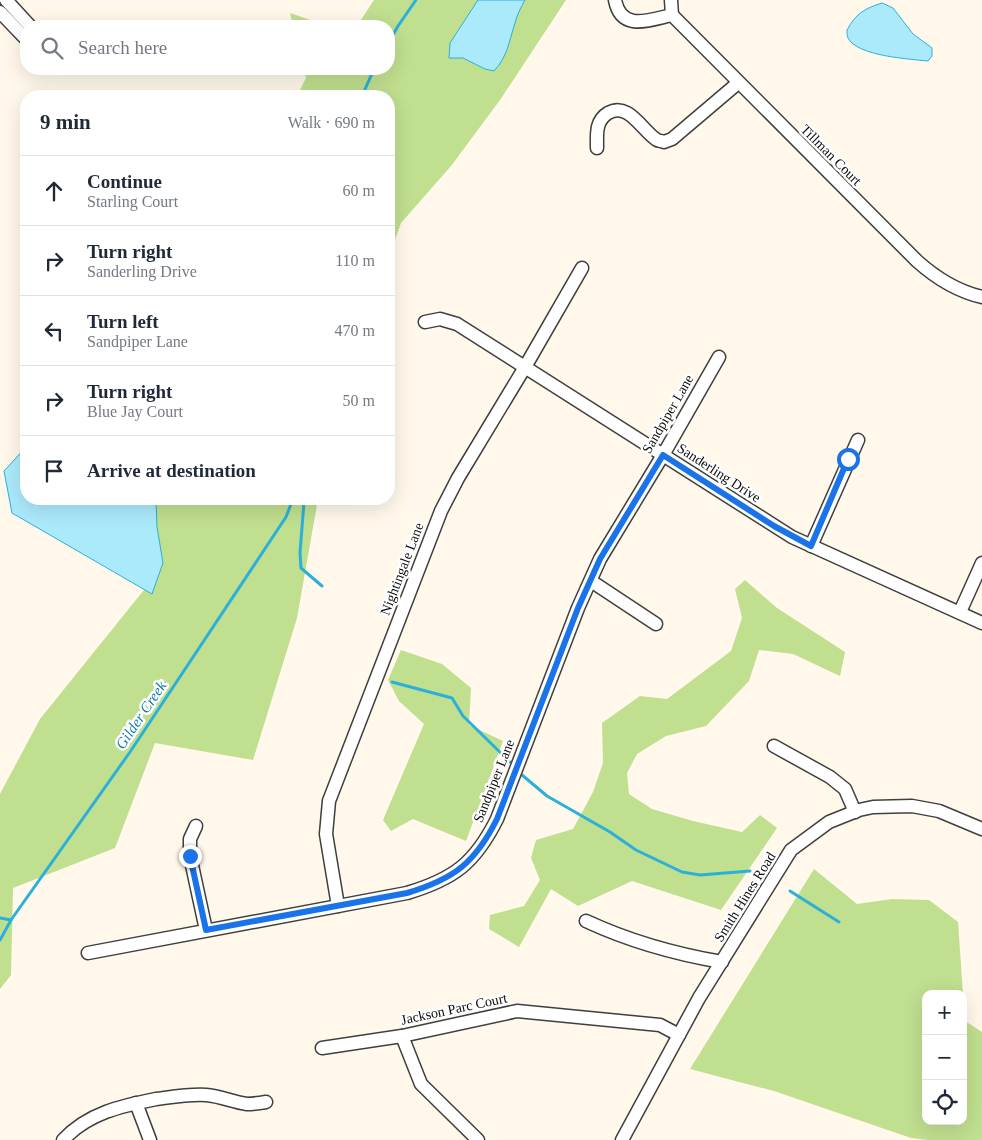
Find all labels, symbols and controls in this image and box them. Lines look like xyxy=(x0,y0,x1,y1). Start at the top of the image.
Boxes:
search box xyxy=(20,20,395,75)
icon: search xyxy=(38,34,66,62)
text: Search here xyxy=(78,37,167,58)
text: 9 min xyxy=(40,110,91,134)
text: Walk · 690 m xyxy=(288,114,375,131)
street label: Tillman Court xyxy=(798,122,864,188)
text: Continue xyxy=(87,171,162,192)
icon: ahead xyxy=(40,177,68,205)
text: 60 m xyxy=(343,182,375,199)
text: Starling Court xyxy=(87,193,178,210)
text: Turn right xyxy=(87,241,172,262)
icon: right xyxy=(40,247,68,275)
text: 110 m xyxy=(335,252,375,269)
text: Sanderling Drive xyxy=(87,263,197,280)
text: Turn left xyxy=(87,311,159,332)
icon: left xyxy=(40,317,68,345)
text: 470 m xyxy=(335,322,375,339)
text: Sandpiper Lane xyxy=(87,333,188,350)
street label: Sandpiper Lane xyxy=(639,372,697,456)
text: Turn right xyxy=(87,381,172,402)
icon: right xyxy=(40,387,68,415)
text: 50 m xyxy=(343,392,375,409)
text: Blue Jay Court xyxy=(87,403,183,420)
street label: Sanderling Drive xyxy=(675,441,763,505)
route start xyxy=(837,448,860,471)
icon: arrive xyxy=(40,457,68,485)
text: Arrive at destination xyxy=(87,460,256,481)
street label: Nightingale Lane xyxy=(378,521,426,617)
water label: Gilder Creek xyxy=(113,678,170,752)
street label: Sandpiper Lane xyxy=(471,737,517,825)
route end xyxy=(179,845,202,868)
street label: Smith Hines Road xyxy=(711,849,779,945)
street label: Jackson Parc Court xyxy=(400,990,509,1028)
map controls xyxy=(922,990,967,1125)
button: + xyxy=(922,990,967,1035)
button: − xyxy=(922,1035,967,1080)
button: locate xyxy=(922,1080,967,1125)

